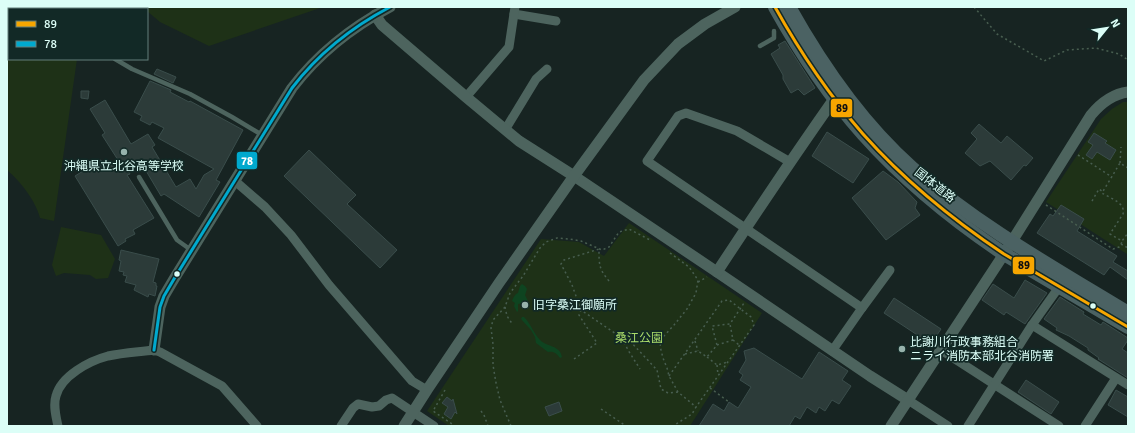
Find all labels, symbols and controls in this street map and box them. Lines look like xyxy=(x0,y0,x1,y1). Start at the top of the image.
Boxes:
legend xyxy=(8,8,148,60)
north arrow xyxy=(1087,8,1127,48)
text: 89 xyxy=(44,17,57,32)
text: N xyxy=(1108,17,1123,30)
text: 78 xyxy=(44,37,57,52)
line badge: 89 xyxy=(830,98,853,118)
text: 89 xyxy=(836,102,848,115)
marker: 沖縄県立北谷高等学校 xyxy=(119,147,129,157)
line badge: 78 xyxy=(236,151,258,170)
text: 78 xyxy=(241,155,253,168)
place label: 沖縄県立北谷高等学校 xyxy=(64,159,184,174)
street label: 国体道路 xyxy=(911,165,958,206)
line badge: 89 xyxy=(1012,256,1035,275)
text: 89 xyxy=(1018,259,1030,272)
unlabelled marker xyxy=(172,269,182,279)
place label: 旧字桑江御願所 xyxy=(533,298,617,313)
marker: 旧字桑江御願所 xyxy=(520,300,530,310)
unlabelled marker xyxy=(1088,301,1098,311)
park label: 桑江公園 xyxy=(615,331,663,346)
place label: 比謝川行政事務組合 ニライ消防本部北谷消防署 xyxy=(910,335,1054,364)
marker: 比謝川行政事務組合 ニライ消防本部北谷消防署 xyxy=(897,344,907,354)

